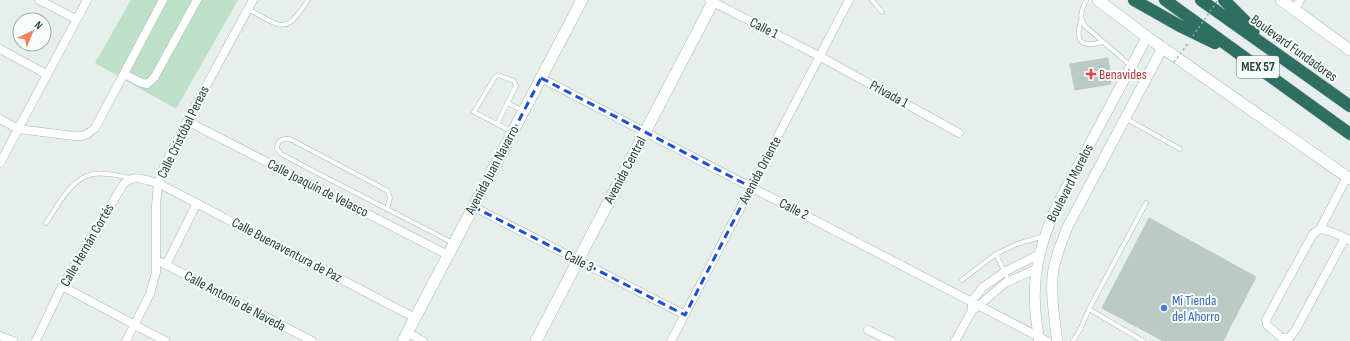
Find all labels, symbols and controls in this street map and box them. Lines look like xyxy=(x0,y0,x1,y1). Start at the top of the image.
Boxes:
street label: Boulevard Fundadores xyxy=(1247,11,1341,85)
north arrow xyxy=(12,12,52,52)
street label: Calle 1 xyxy=(747,14,781,42)
text: N xyxy=(32,18,45,32)
road number: MEX 57 xyxy=(1237,56,1279,78)
place label: Benavides xyxy=(1099,66,1147,83)
marker: Benavides xyxy=(1086,69,1096,79)
street label: Privada 1 xyxy=(867,77,911,112)
street label: Calle Cristóbal Pereas xyxy=(153,83,213,181)
street label: Avenida Juan Navarro xyxy=(461,123,523,218)
street label: Avenida Oriente xyxy=(735,133,785,207)
street label: Avenida Central xyxy=(600,134,650,207)
street label: Boulevard Morelos xyxy=(1043,141,1097,225)
street label: Calle Joaquín de Velasco xyxy=(265,155,372,221)
street label: Calle 2 xyxy=(776,194,812,224)
street label: Calle Hernán Cortés xyxy=(56,201,118,289)
street label: Calle Buenaventura de Paz xyxy=(229,214,345,286)
street label: Calle 3 xyxy=(561,246,597,276)
street label: Calle Antonio de Naveda xyxy=(181,267,289,335)
place label: Mi Tienda del Ahorro xyxy=(1172,292,1220,325)
marker: Mi Tienda del Ahorro xyxy=(1159,303,1169,313)

